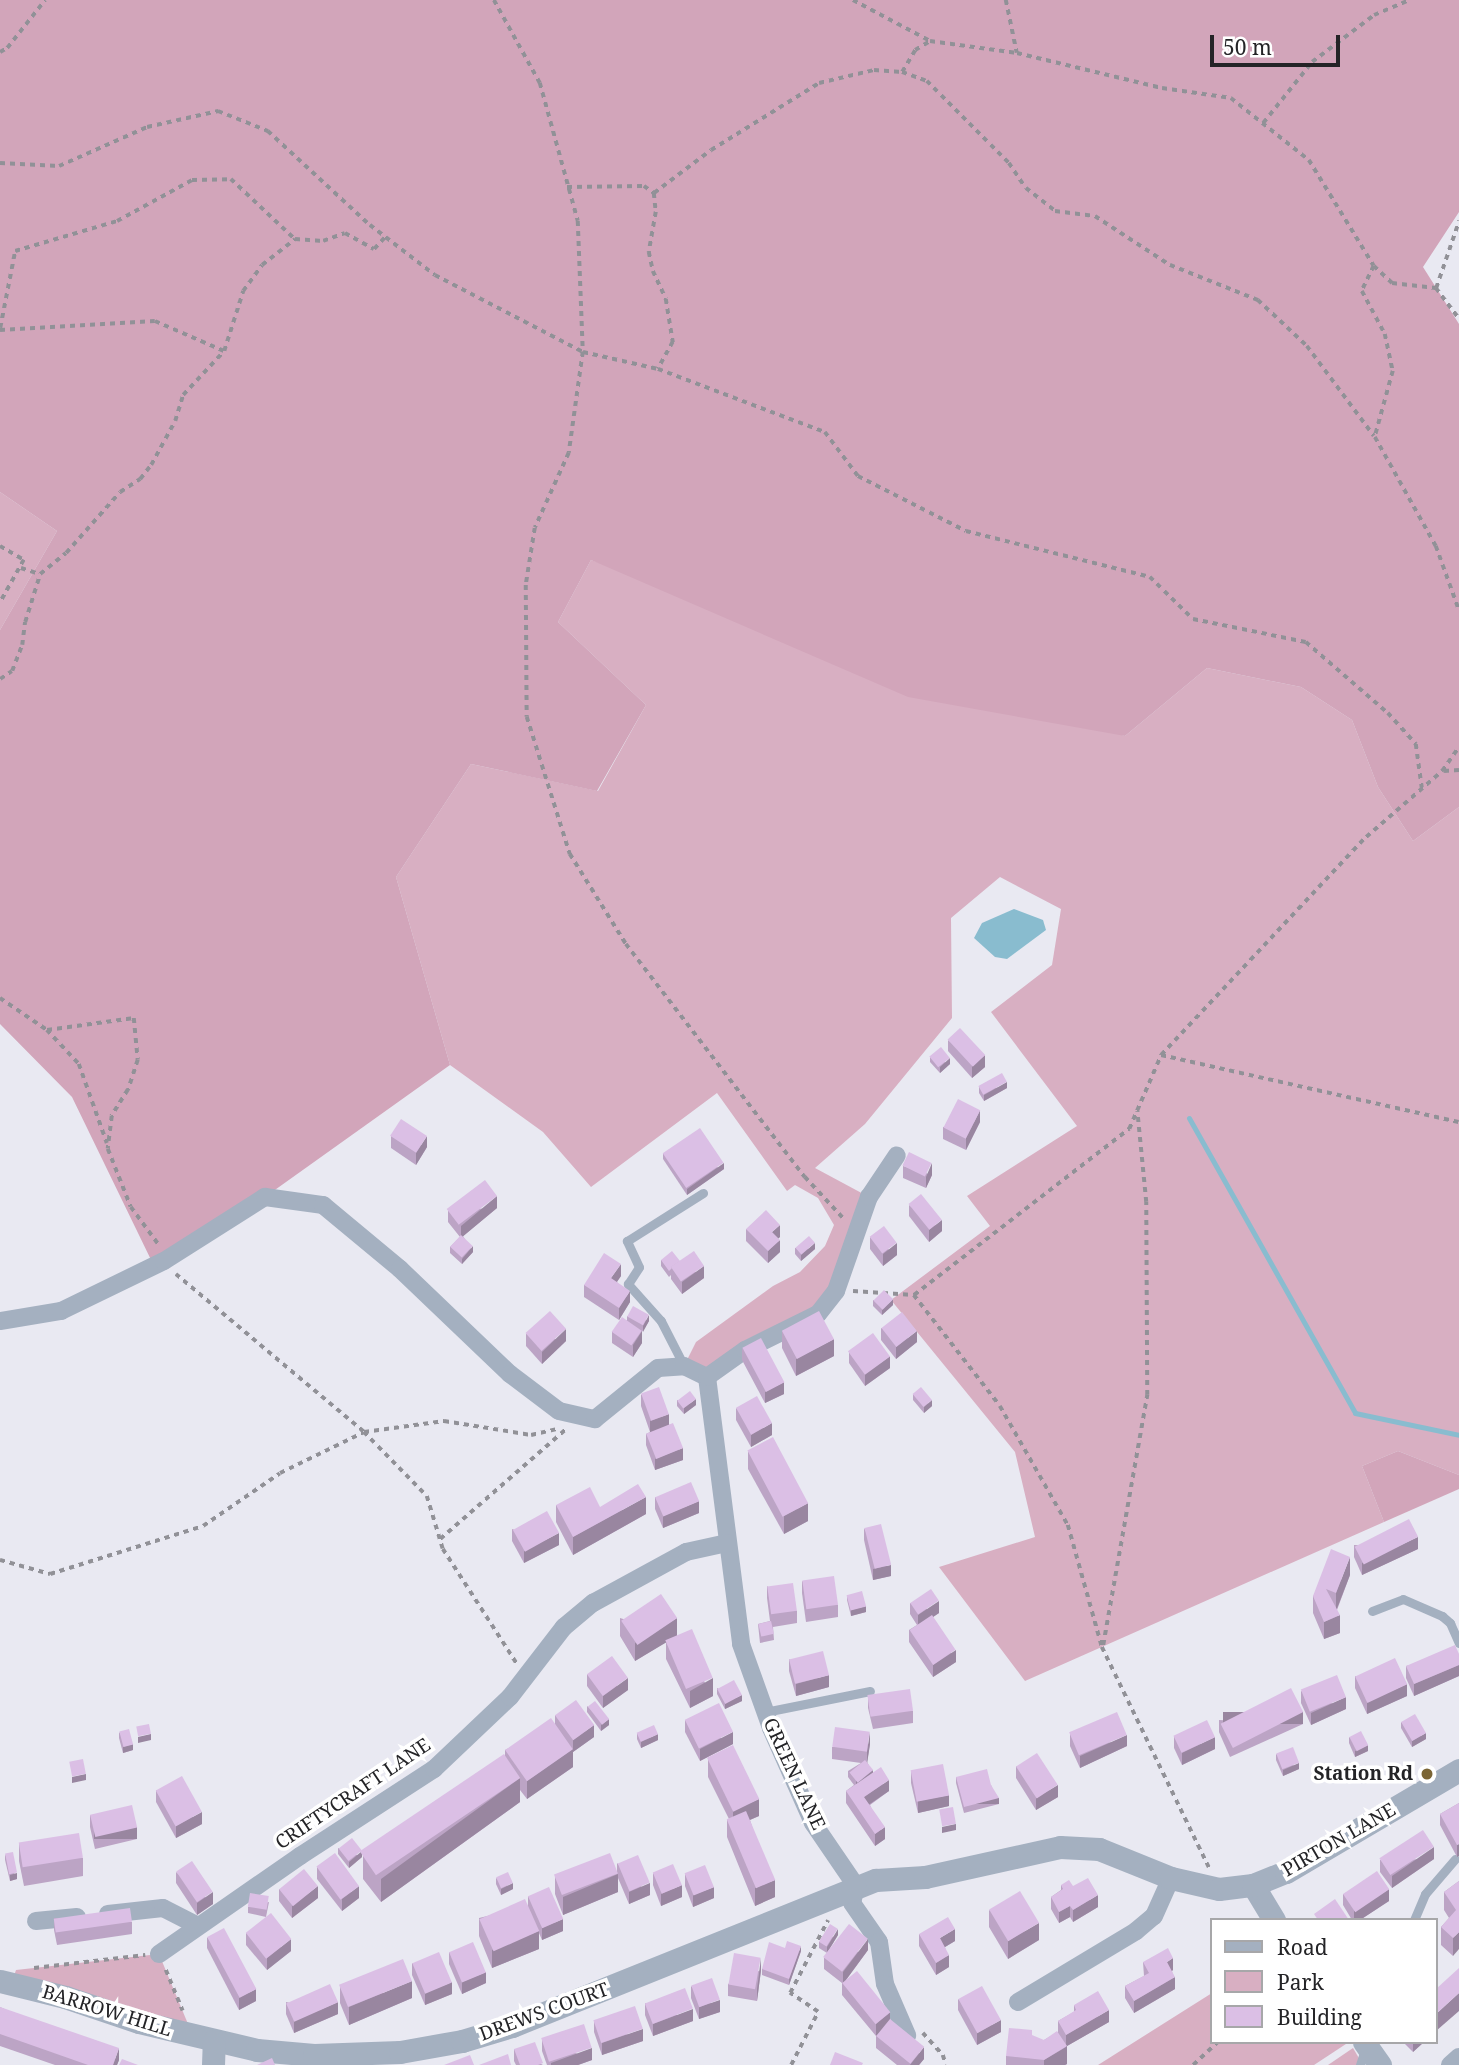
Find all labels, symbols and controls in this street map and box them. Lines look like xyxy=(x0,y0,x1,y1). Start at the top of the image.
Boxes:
scale bar xyxy=(1214,21,1344,65)
text: 50 m xyxy=(1223,33,1272,61)
street label: GREEN LANE xyxy=(758,1714,830,1834)
street label: CRIFTYCRAFT LANE xyxy=(271,1734,435,1854)
place label: Station Rd xyxy=(1313,1763,1413,1785)
marker: Station Rd xyxy=(1419,1766,1435,1782)
street label: PIRTON LANE xyxy=(1278,1798,1400,1882)
legend xyxy=(1210,1918,1438,2044)
text: Road xyxy=(1277,1933,1328,1961)
text: Park xyxy=(1277,1968,1324,1996)
street label: DREWS COURT xyxy=(476,1978,612,2046)
street label: BARROW HILL xyxy=(39,1980,175,2042)
text: Building xyxy=(1277,2003,1362,2031)

